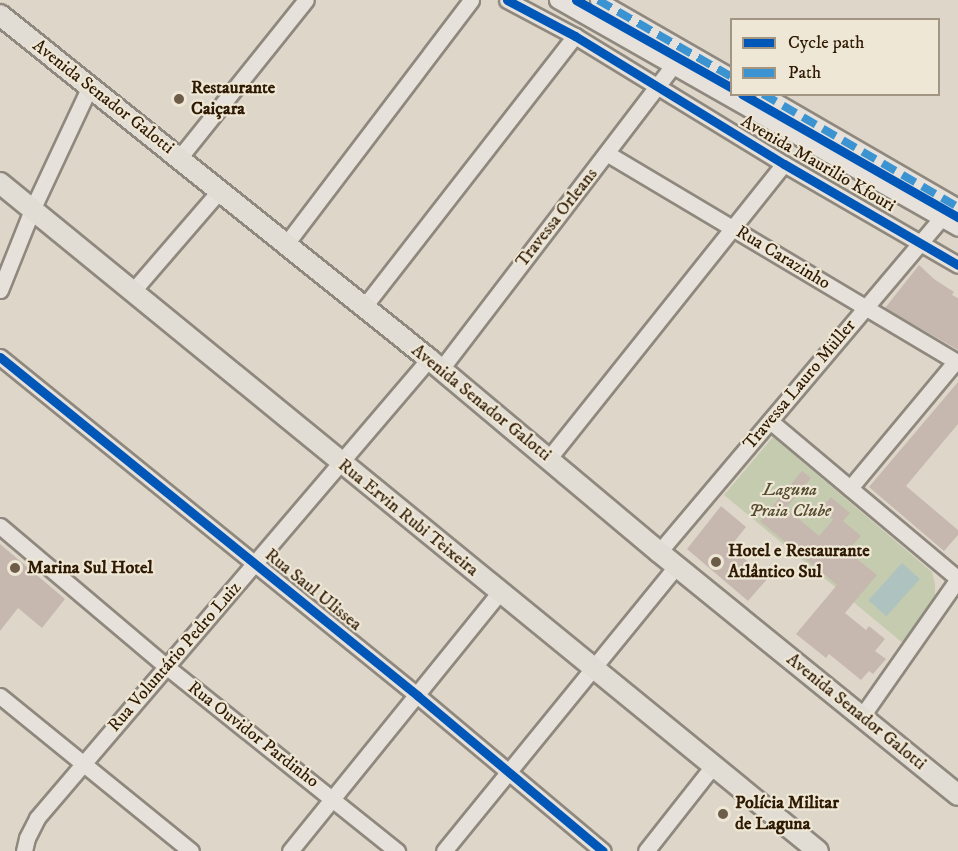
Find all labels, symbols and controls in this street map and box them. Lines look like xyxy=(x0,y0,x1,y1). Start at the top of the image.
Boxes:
legend xyxy=(730,18,940,96)
text: Cycle path xyxy=(788,32,865,54)
street label: Avenida Senador Galotti xyxy=(28,35,178,159)
text: Path xyxy=(788,62,821,84)
place label: Restaurante Caiçara xyxy=(191,78,275,121)
marker: Restaurante Caiçara xyxy=(172,92,186,106)
street label: Avenida Maurilio Kfouri xyxy=(737,111,899,217)
street label: Travessa Orleans xyxy=(512,164,602,272)
street label: Rua Carazinho xyxy=(732,221,834,295)
street label: Travessa Lauro Müller xyxy=(739,315,861,455)
street label: Avenida Senador Galotti xyxy=(407,340,555,466)
street label: Rua Ervin Rubi Teixeira xyxy=(333,455,483,581)
park label: Laguna Praia Clube xyxy=(749,480,831,522)
place label: Hotel e Restaurante Atlântico Sul xyxy=(728,541,870,584)
street label: Rua Saul Ulissea xyxy=(260,544,366,636)
marker: Hotel e Restaurante Atlântico Sul xyxy=(709,555,723,569)
place label: Marina Sul Hotel xyxy=(27,557,153,579)
marker: Marina Sul Hotel xyxy=(8,561,22,575)
street label: Rua Voluntário Pedro Luiz xyxy=(104,577,246,737)
street label: Avenida Senador Galotti xyxy=(782,649,930,775)
street label: Rua Ouvidor Pardinho xyxy=(183,677,323,793)
place label: Polícia Militar de Laguna xyxy=(735,793,839,836)
marker: Polícia Militar de Laguna xyxy=(716,807,730,821)

